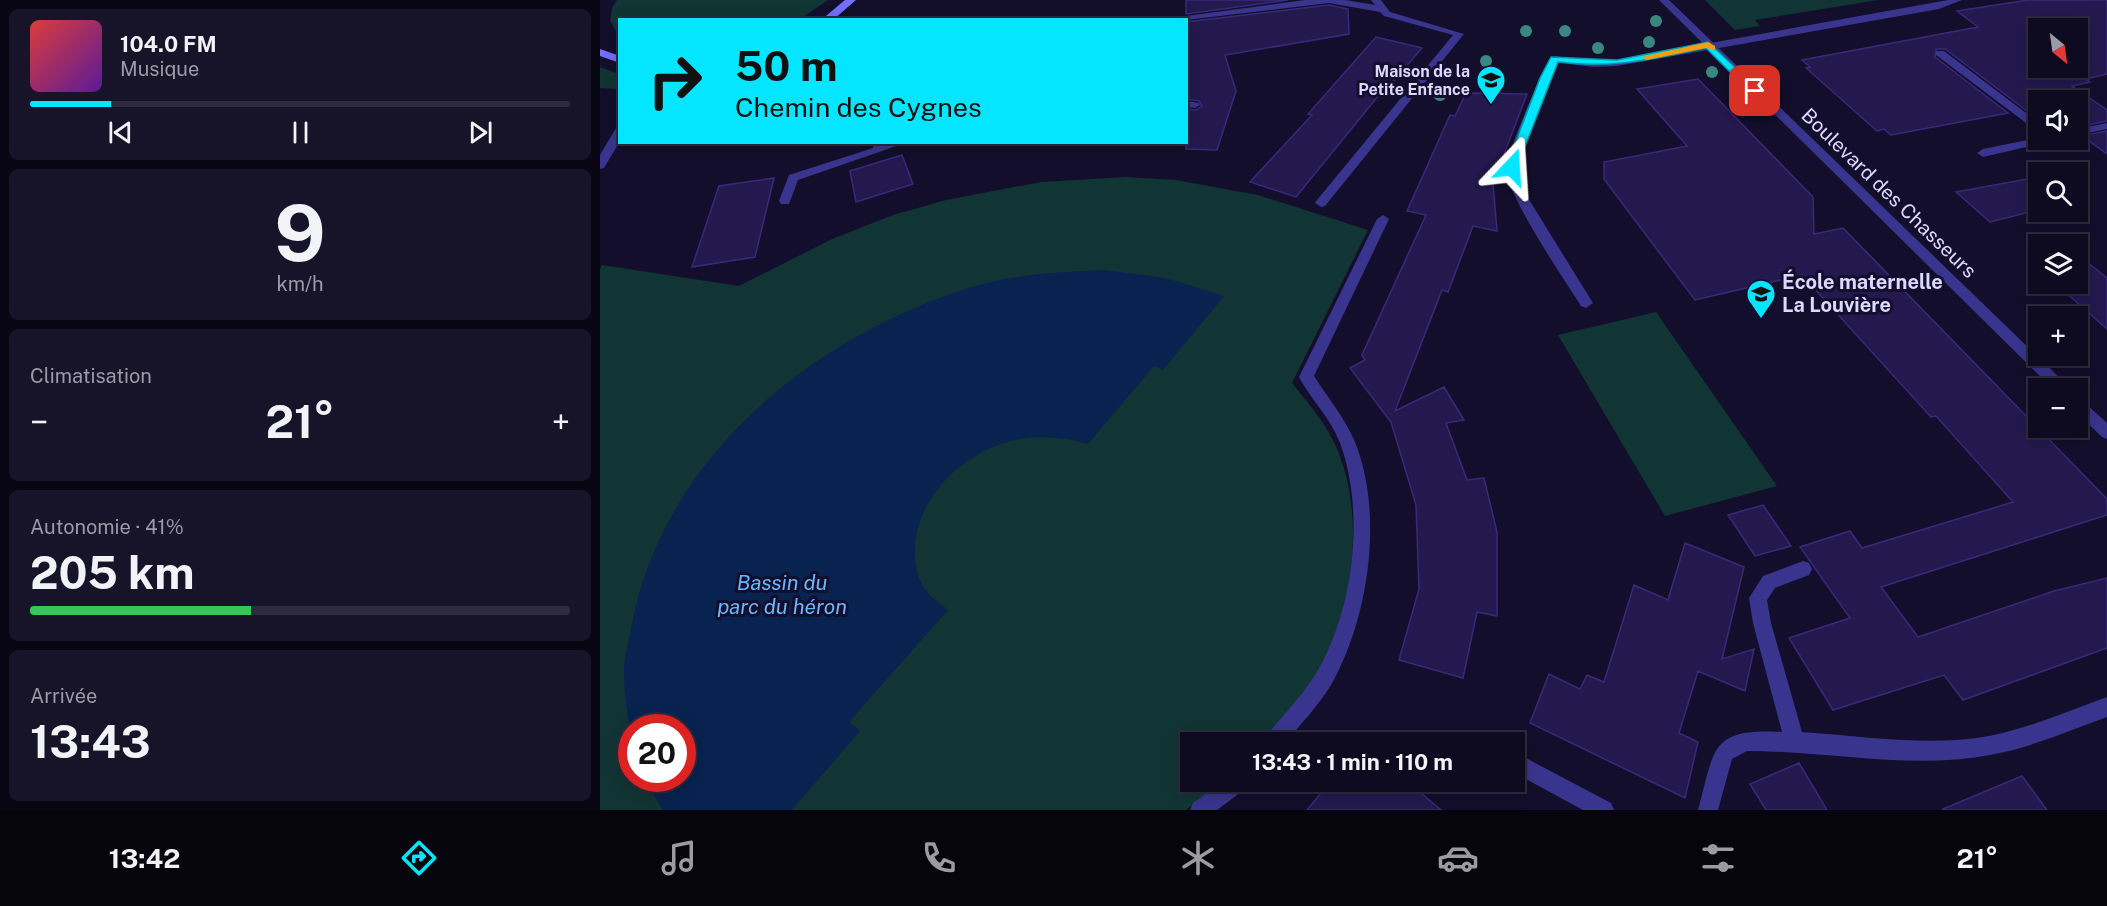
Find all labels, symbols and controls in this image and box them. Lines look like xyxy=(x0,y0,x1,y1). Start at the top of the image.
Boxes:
north arrow xyxy=(2028,18,2088,78)
map controls xyxy=(2028,18,2088,438)
text: 104.0 FM xyxy=(120,31,217,57)
text: 50 m xyxy=(735,41,838,90)
icon: right xyxy=(636,42,714,120)
text: Musique xyxy=(120,57,199,81)
place label: Maison de la Petite Enfance xyxy=(1358,62,1470,99)
school or university icon: Maison de la Petite Enfance xyxy=(1475,64,1507,106)
pin xyxy=(1729,65,1780,116)
icon: arrive xyxy=(1738,74,1771,107)
button: sound xyxy=(2028,90,2088,150)
text: Chemin des Cygnes xyxy=(735,91,982,123)
street label: Boulevard des Chasseurs xyxy=(1797,103,1981,283)
icon: previous xyxy=(104,116,137,149)
icon: pause xyxy=(284,116,317,149)
icon: next xyxy=(464,116,497,149)
position arrow xyxy=(1480,135,1544,199)
button: search xyxy=(2028,162,2088,222)
text: 9 xyxy=(274,187,326,279)
button: layers xyxy=(2028,234,2088,294)
place label: École maternelle La Louvière xyxy=(1782,269,1943,317)
text: km/h xyxy=(276,272,324,296)
school or university icon: École maternelle La Louvière xyxy=(1745,278,1777,320)
button: + xyxy=(2028,306,2088,366)
text: Climatisation xyxy=(30,364,152,388)
button: − xyxy=(2028,378,2088,438)
text: 21° xyxy=(265,395,335,448)
text: − xyxy=(30,403,48,441)
text: + xyxy=(552,403,570,441)
text: Autonomie · 41% xyxy=(30,515,184,539)
text: 205 km xyxy=(30,546,194,599)
water label: Bassin du parc du héron xyxy=(717,570,847,619)
text: Arrivée xyxy=(30,684,97,708)
speed limit sign: 20 xyxy=(618,714,696,792)
text: 13:43 xyxy=(30,715,151,768)
text: 13:43 · 1 min · 110 m xyxy=(1252,749,1453,775)
icon: directions xyxy=(398,837,440,879)
icon: music xyxy=(658,837,700,879)
icon: phone xyxy=(918,837,960,879)
icon: climate xyxy=(1177,837,1219,879)
icon: car xyxy=(1437,837,1479,879)
icon: filters xyxy=(1697,837,1739,879)
text: 13:42 xyxy=(109,842,180,874)
text: 21° xyxy=(1957,842,1998,874)

